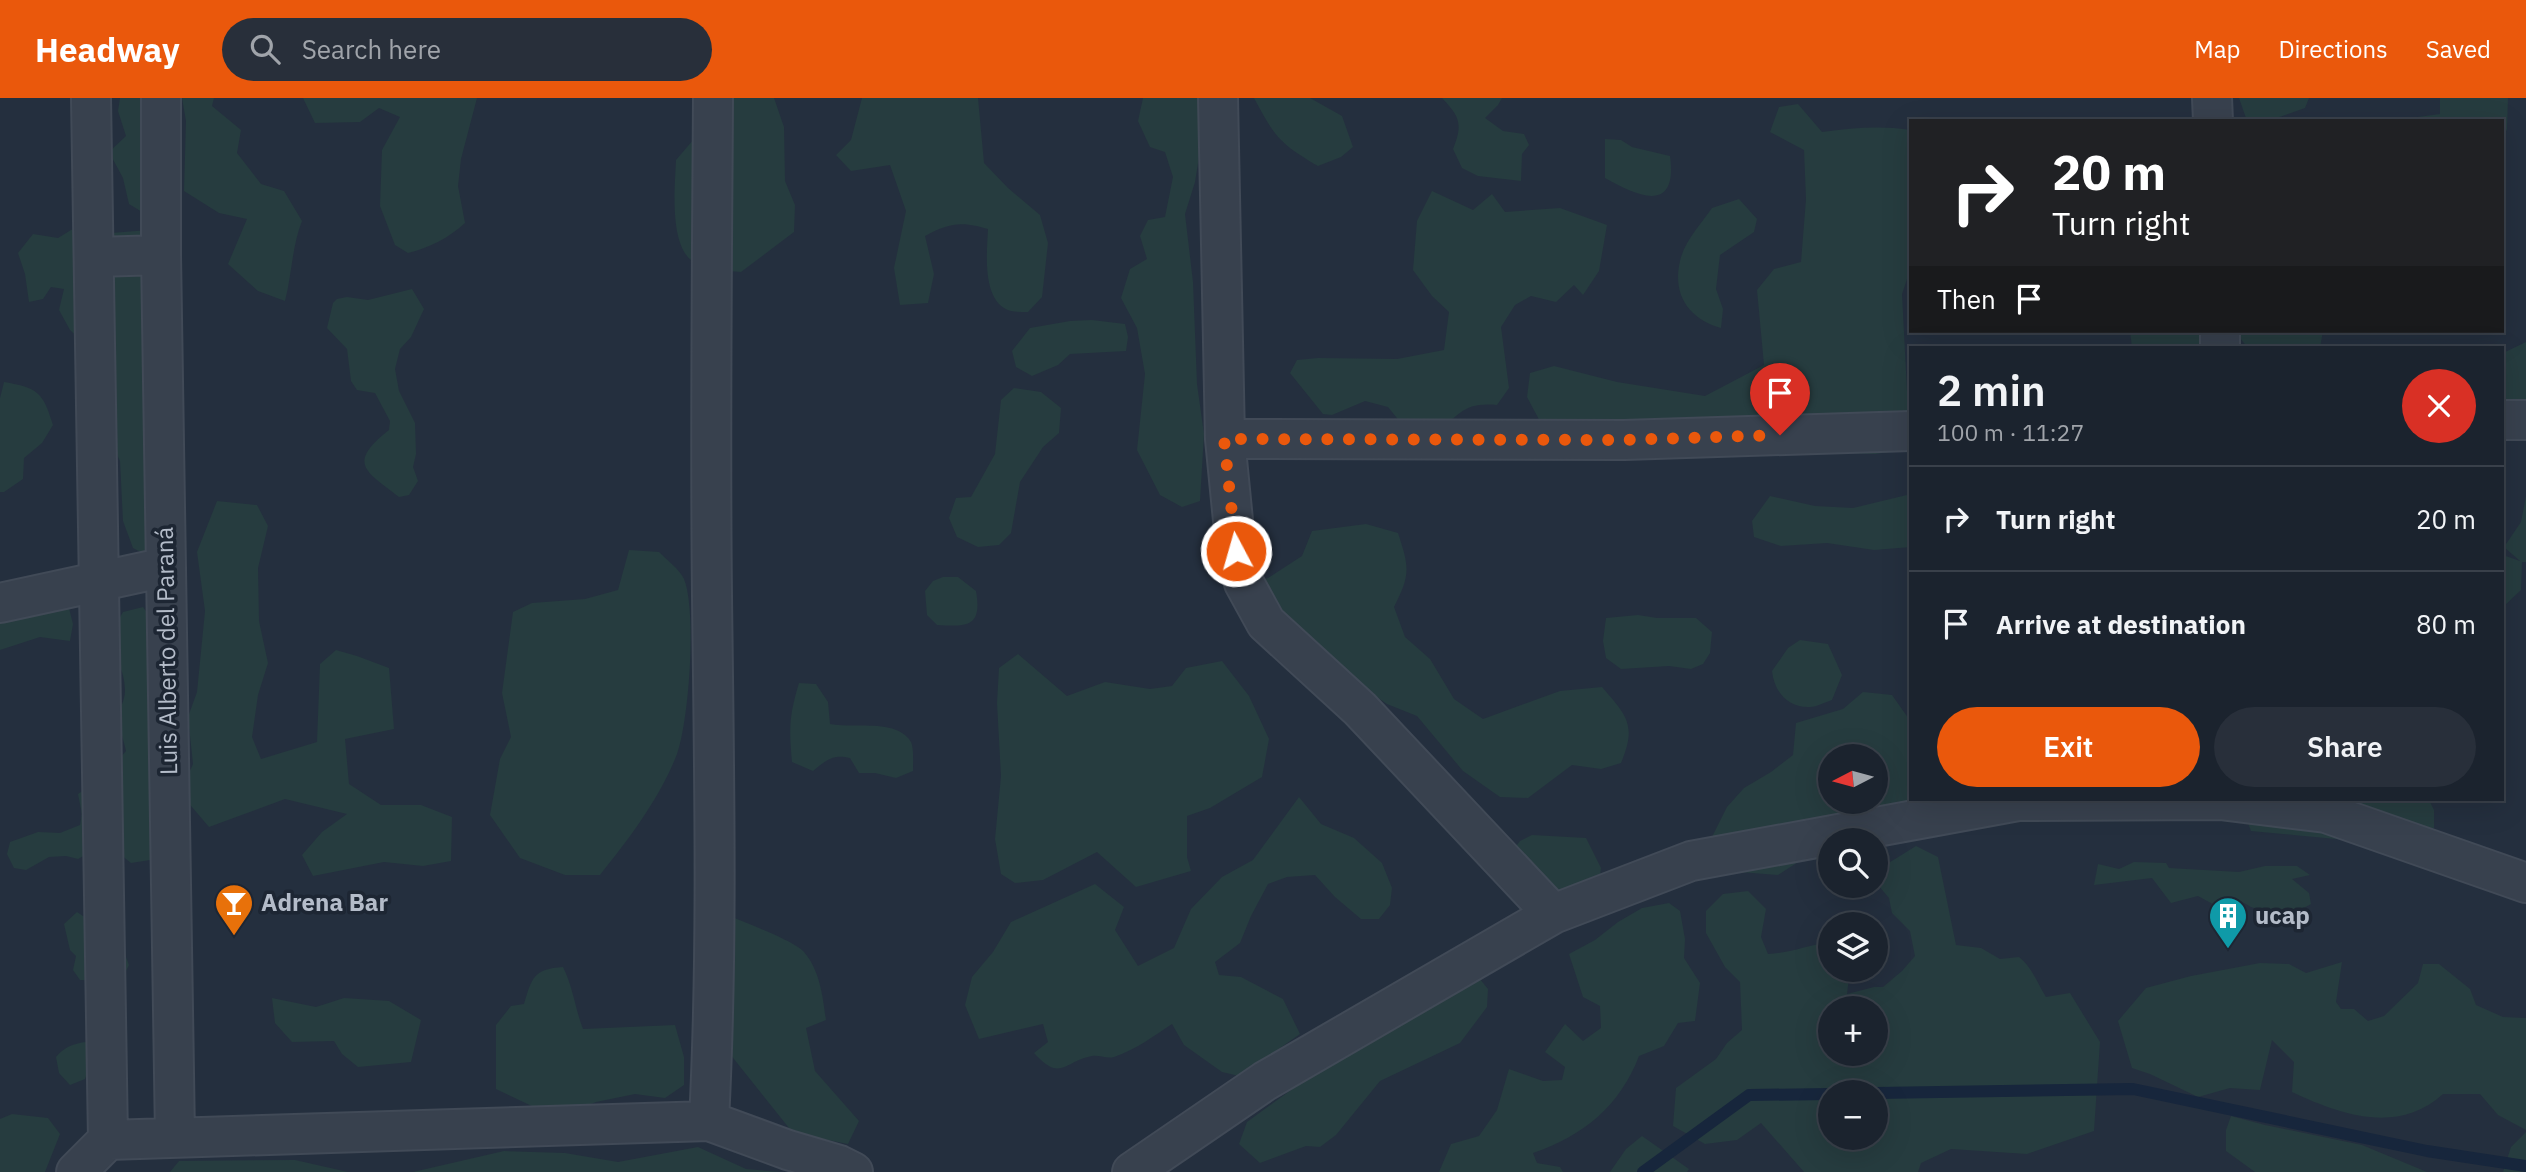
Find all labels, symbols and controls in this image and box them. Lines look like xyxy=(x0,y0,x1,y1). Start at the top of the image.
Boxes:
search box xyxy=(222,18,712,81)
text: Headway xyxy=(35,28,180,71)
icon: search xyxy=(246,30,284,68)
text: Search here xyxy=(302,32,441,66)
text: Map xyxy=(2194,33,2240,65)
text: Directions xyxy=(2278,33,2388,65)
text: Saved xyxy=(2426,33,2491,65)
text: 20 m xyxy=(2052,140,2166,203)
icon: right xyxy=(1937,147,2028,238)
text: Turn right xyxy=(2052,202,2190,244)
icon: arrive xyxy=(2010,280,2048,318)
text: Then xyxy=(1937,282,1996,316)
pin xyxy=(1750,363,1810,435)
text: 2 min xyxy=(1937,363,2046,418)
button: close xyxy=(2402,369,2476,443)
icon: arrive xyxy=(1761,374,1799,412)
text: 100 m · 11:27 xyxy=(1937,417,2084,447)
icon: right xyxy=(1937,500,1975,538)
text: Turn right xyxy=(1996,502,2115,536)
text: 20 m xyxy=(2416,502,2476,536)
position arrow xyxy=(1199,514,1273,588)
street label: Luis Alberto del Paraná xyxy=(148,526,184,776)
icon: arrive xyxy=(1937,605,1975,643)
text: Arrive at destination xyxy=(1996,607,2246,641)
text: 80 m xyxy=(2416,607,2476,641)
button: Exit xyxy=(1937,707,2200,787)
button: Share xyxy=(2214,707,2476,787)
north arrow xyxy=(1818,744,1888,814)
map controls xyxy=(1818,744,1888,1150)
button: search xyxy=(1818,828,1888,898)
bar icon: Adrena Bar xyxy=(213,882,255,937)
place label: Adrena Bar xyxy=(261,886,388,918)
building icon: ucap xyxy=(2207,895,2249,950)
place label: ucap xyxy=(2255,899,2310,931)
button: layers xyxy=(1818,912,1888,982)
button: + xyxy=(1818,996,1888,1066)
button: − xyxy=(1818,1080,1888,1150)

